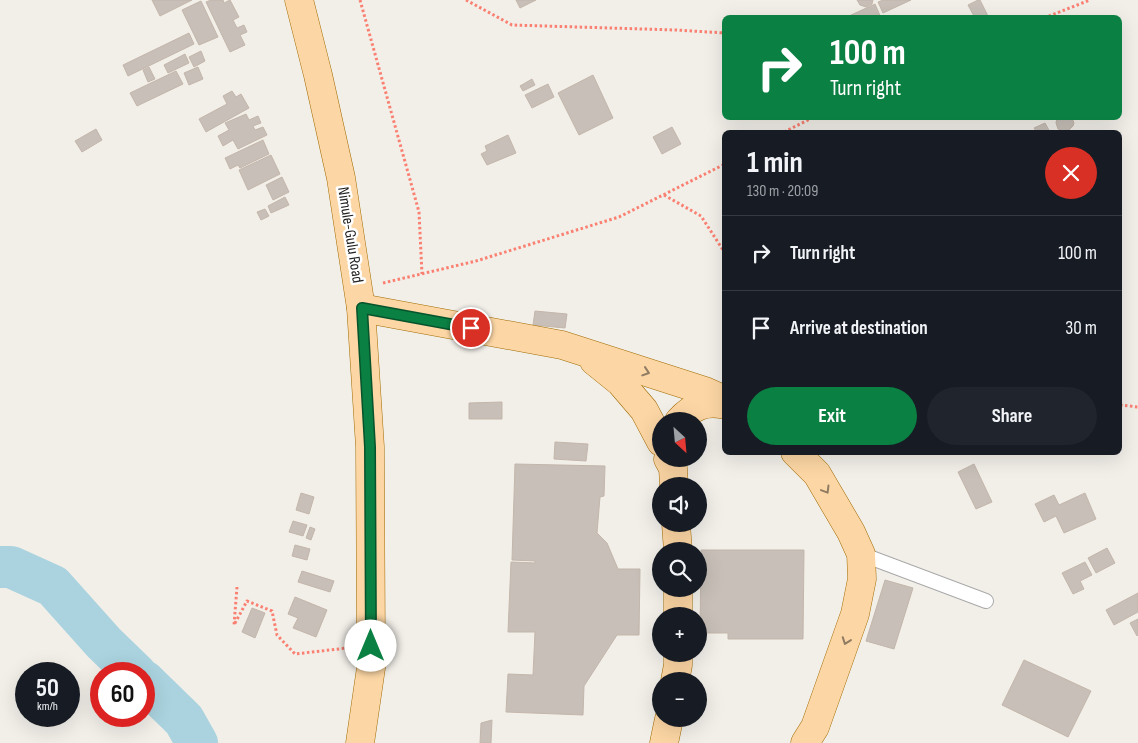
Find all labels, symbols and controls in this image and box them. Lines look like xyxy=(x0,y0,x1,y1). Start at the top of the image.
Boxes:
text: 100 m xyxy=(830,32,906,75)
icon: right xyxy=(747,35,812,100)
text: Turn right xyxy=(830,75,901,102)
text: 1 min xyxy=(747,145,803,181)
button: close xyxy=(1045,147,1097,199)
text: 130 m · 20:09 xyxy=(747,182,818,201)
street label: Nimule-Gulu Road xyxy=(333,186,367,284)
icon: right xyxy=(747,239,775,267)
text: Turn right xyxy=(790,242,855,265)
text: 100 m xyxy=(1058,242,1097,265)
pin xyxy=(450,307,492,349)
icon: arrive xyxy=(457,314,485,342)
icon: arrive xyxy=(747,314,775,342)
text: Arrive at destination xyxy=(790,317,928,340)
text: 30 m xyxy=(1065,317,1097,340)
one-way arrow xyxy=(641,366,650,376)
button: Exit xyxy=(747,387,917,445)
button: Share xyxy=(927,387,1097,445)
north arrow xyxy=(652,412,708,468)
map controls xyxy=(652,412,707,727)
button: sound xyxy=(652,477,707,532)
one-way arrow xyxy=(820,484,830,493)
button: search xyxy=(652,542,707,597)
button: + xyxy=(652,607,707,662)
position arrow xyxy=(344,619,396,671)
one-way arrow xyxy=(842,636,852,645)
speed limit sign: 60 xyxy=(90,662,155,727)
button: − xyxy=(652,672,707,727)
text: 50 xyxy=(36,673,59,704)
text: km/h xyxy=(37,699,58,714)

